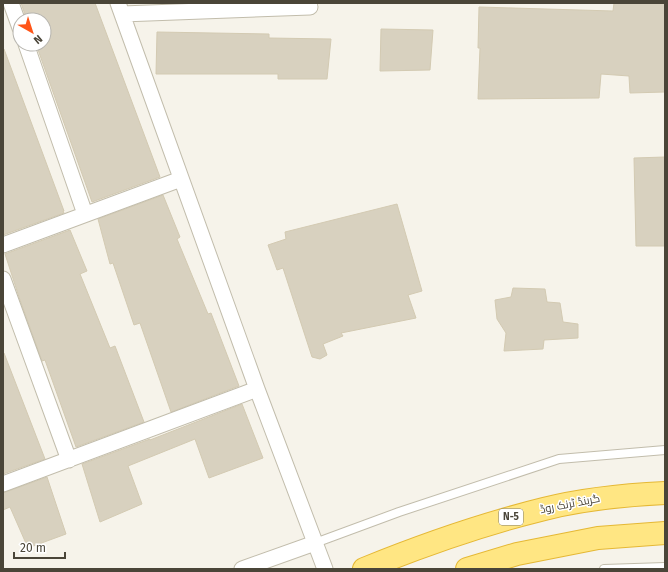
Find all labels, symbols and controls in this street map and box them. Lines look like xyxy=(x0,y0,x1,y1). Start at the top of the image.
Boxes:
north arrow xyxy=(12,12,52,52)
text: N xyxy=(31,32,45,47)
street label: گرینڈ ٹرنک روڈ xyxy=(539,492,601,516)
road number: N-5 xyxy=(499,509,523,525)
scale bar xyxy=(14,534,65,560)
text: 20 m xyxy=(20,541,46,555)

